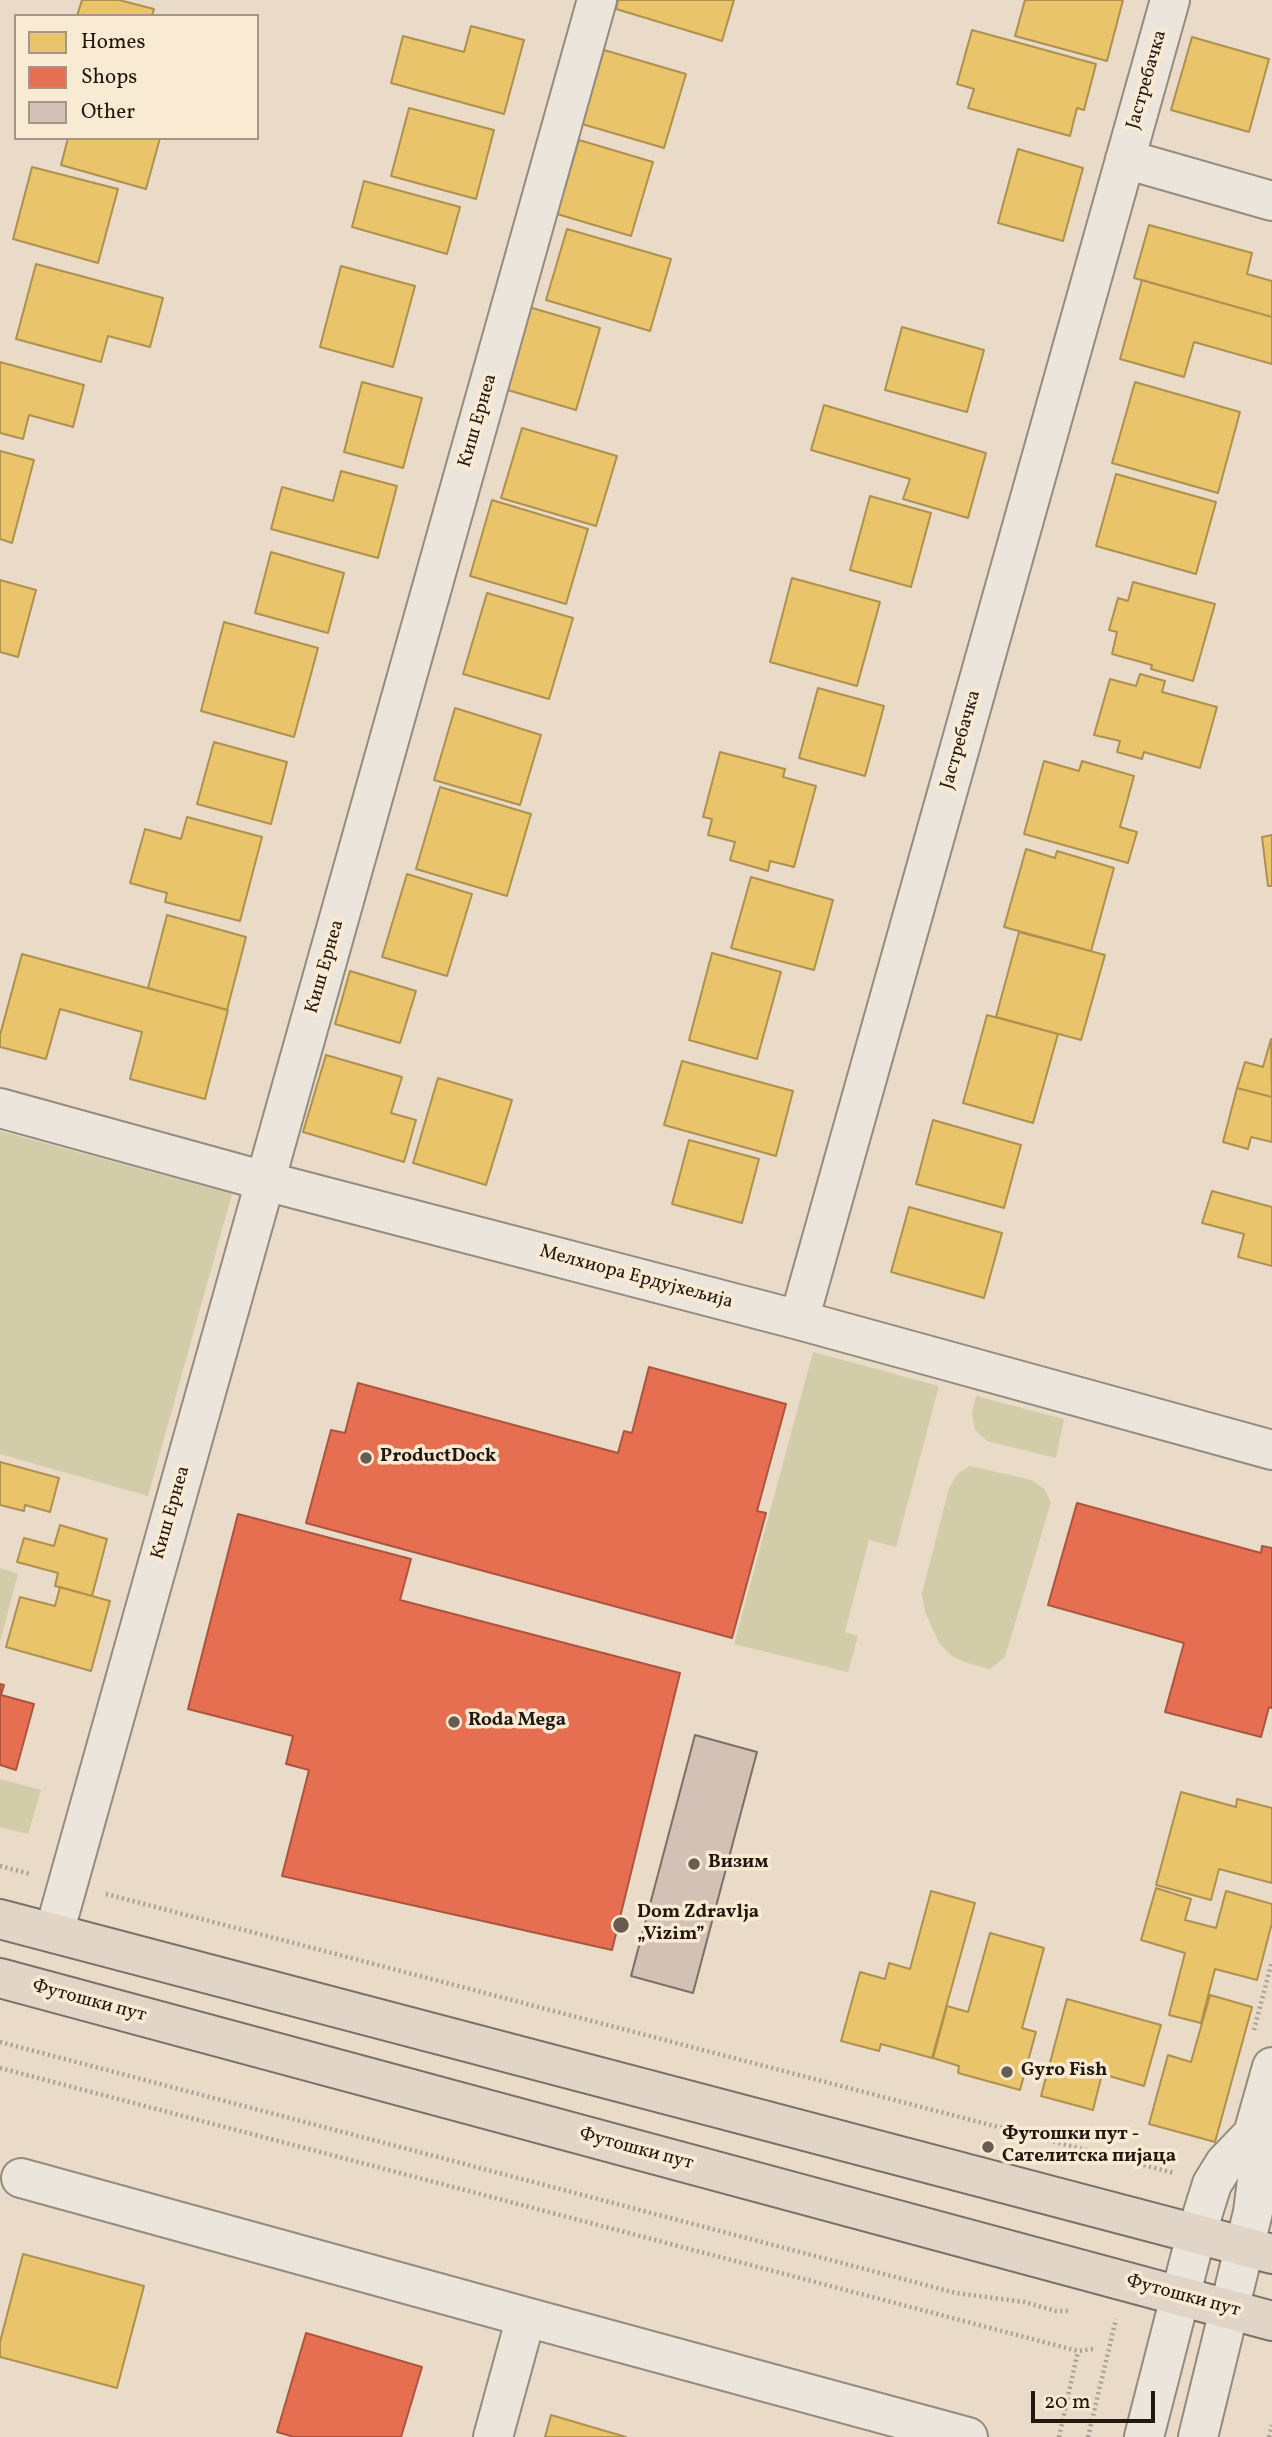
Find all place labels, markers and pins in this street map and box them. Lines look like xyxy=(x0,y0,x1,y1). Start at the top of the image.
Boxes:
place label: ProductDock xyxy=(380,1447,496,1469)
marker: ProductDock xyxy=(358,1450,374,1466)
place label: Roda Mega xyxy=(468,1711,566,1733)
marker: Roda Mega xyxy=(446,1714,462,1730)
place label: Визим xyxy=(708,1853,769,1875)
marker: Визим xyxy=(686,1856,702,1872)
place label: Dom Zdravlja „Vizim” xyxy=(637,1903,759,1947)
marker: Dom Zdravlja „Vizim” xyxy=(611,1915,631,1935)
place label: Gyro Fish xyxy=(1021,2061,1107,2083)
marker: Gyro Fish xyxy=(999,2064,1015,2080)
place label: Футошки пут - Сателитска пијаца xyxy=(1002,2125,1176,2169)
marker: Футошки пут - Сателитска пијаца xyxy=(980,2139,996,2155)

